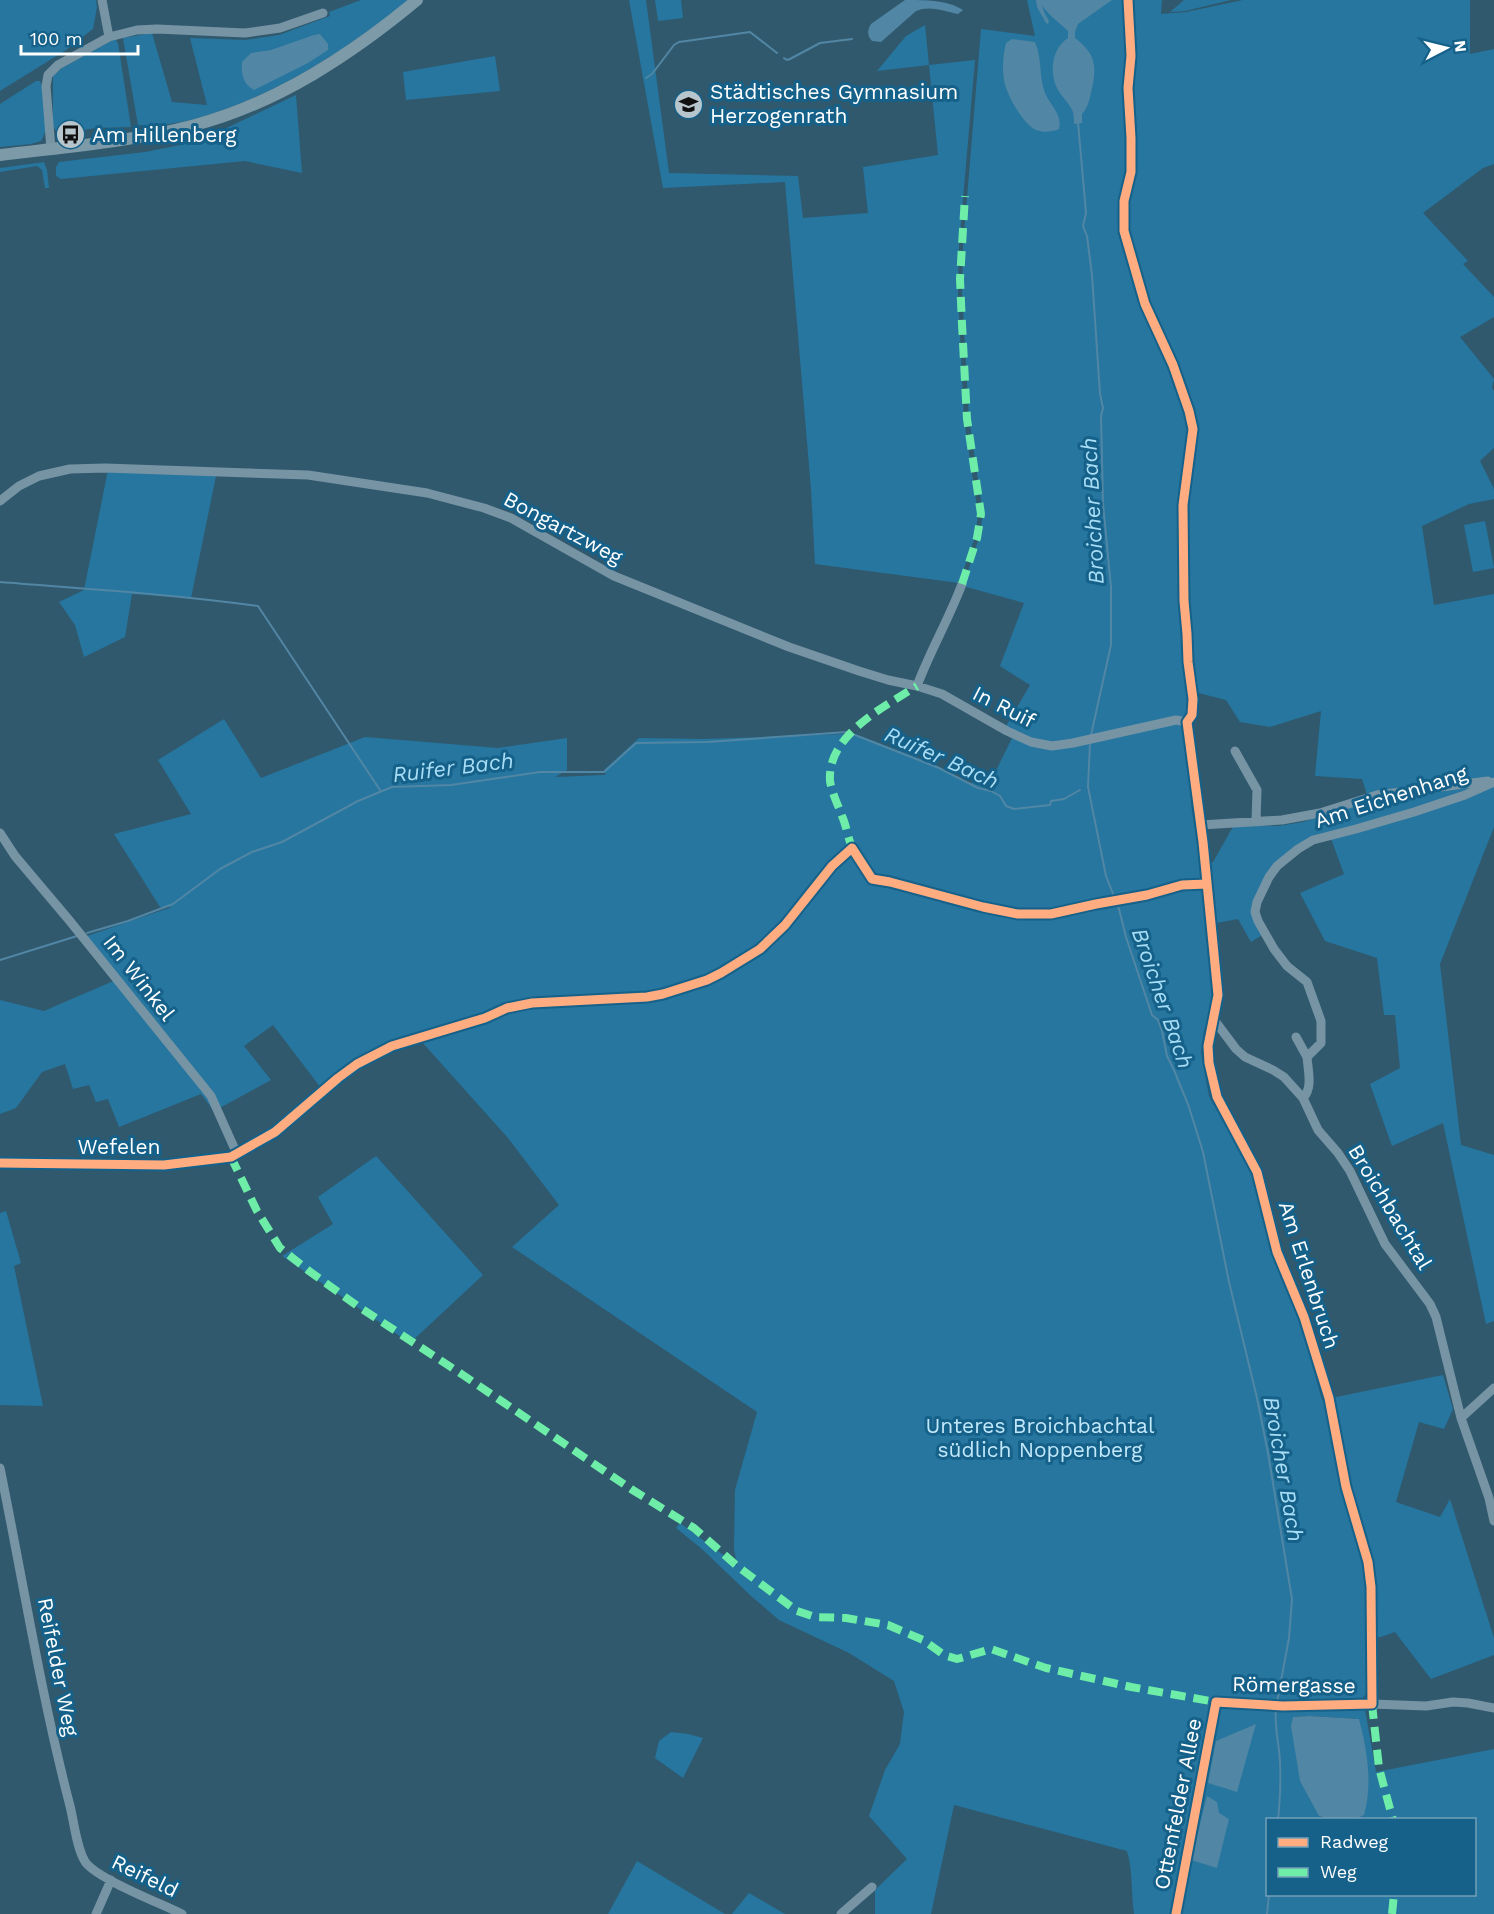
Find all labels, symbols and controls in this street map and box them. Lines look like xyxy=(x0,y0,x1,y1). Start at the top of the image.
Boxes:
scale bar xyxy=(21,18,138,56)
north arrow xyxy=(1416,18,1476,78)
text: 100 m xyxy=(30,28,83,49)
text: N xyxy=(1450,39,1471,53)
place label: Städtisches Gymnasium Herzogenrath xyxy=(710,79,958,128)
school or university icon: Städtisches Gymnasium Herzogenrath xyxy=(673,88,705,120)
bus stop icon: Am Hillenberg xyxy=(55,119,87,151)
place label: Am Hillenberg xyxy=(92,122,237,147)
water label: Broicher Bach xyxy=(1076,437,1109,585)
street label: Bongartzweg xyxy=(500,486,628,570)
street label: In Ruif xyxy=(969,680,1040,733)
water label: Ruifer Bach xyxy=(881,721,1003,794)
water label: Ruifer Bach xyxy=(391,748,515,787)
street label: Am Eichenhang xyxy=(1311,760,1471,833)
water label: Broicher Bach xyxy=(1127,925,1198,1072)
street label: Im Winkel xyxy=(98,930,181,1026)
street label: Wefelen xyxy=(77,1134,161,1159)
street label: Broichbachtal xyxy=(1343,1140,1438,1274)
street label: Am Erlenbruch xyxy=(1274,1198,1345,1352)
water label: Broicher Bach xyxy=(1258,1395,1309,1544)
park label: Unteres Broichbachtal südlich Noppenberg xyxy=(926,1413,1155,1462)
street label: Reifelder Weg xyxy=(33,1596,84,1739)
street label: Römergasse xyxy=(1232,1671,1356,1698)
street label: Ottenfelder Allee xyxy=(1149,1716,1206,1892)
legend xyxy=(1266,1818,1476,1896)
text: Radweg xyxy=(1320,1831,1389,1852)
street label: Reifeld xyxy=(108,1849,183,1902)
text: Weg xyxy=(1320,1861,1357,1882)

